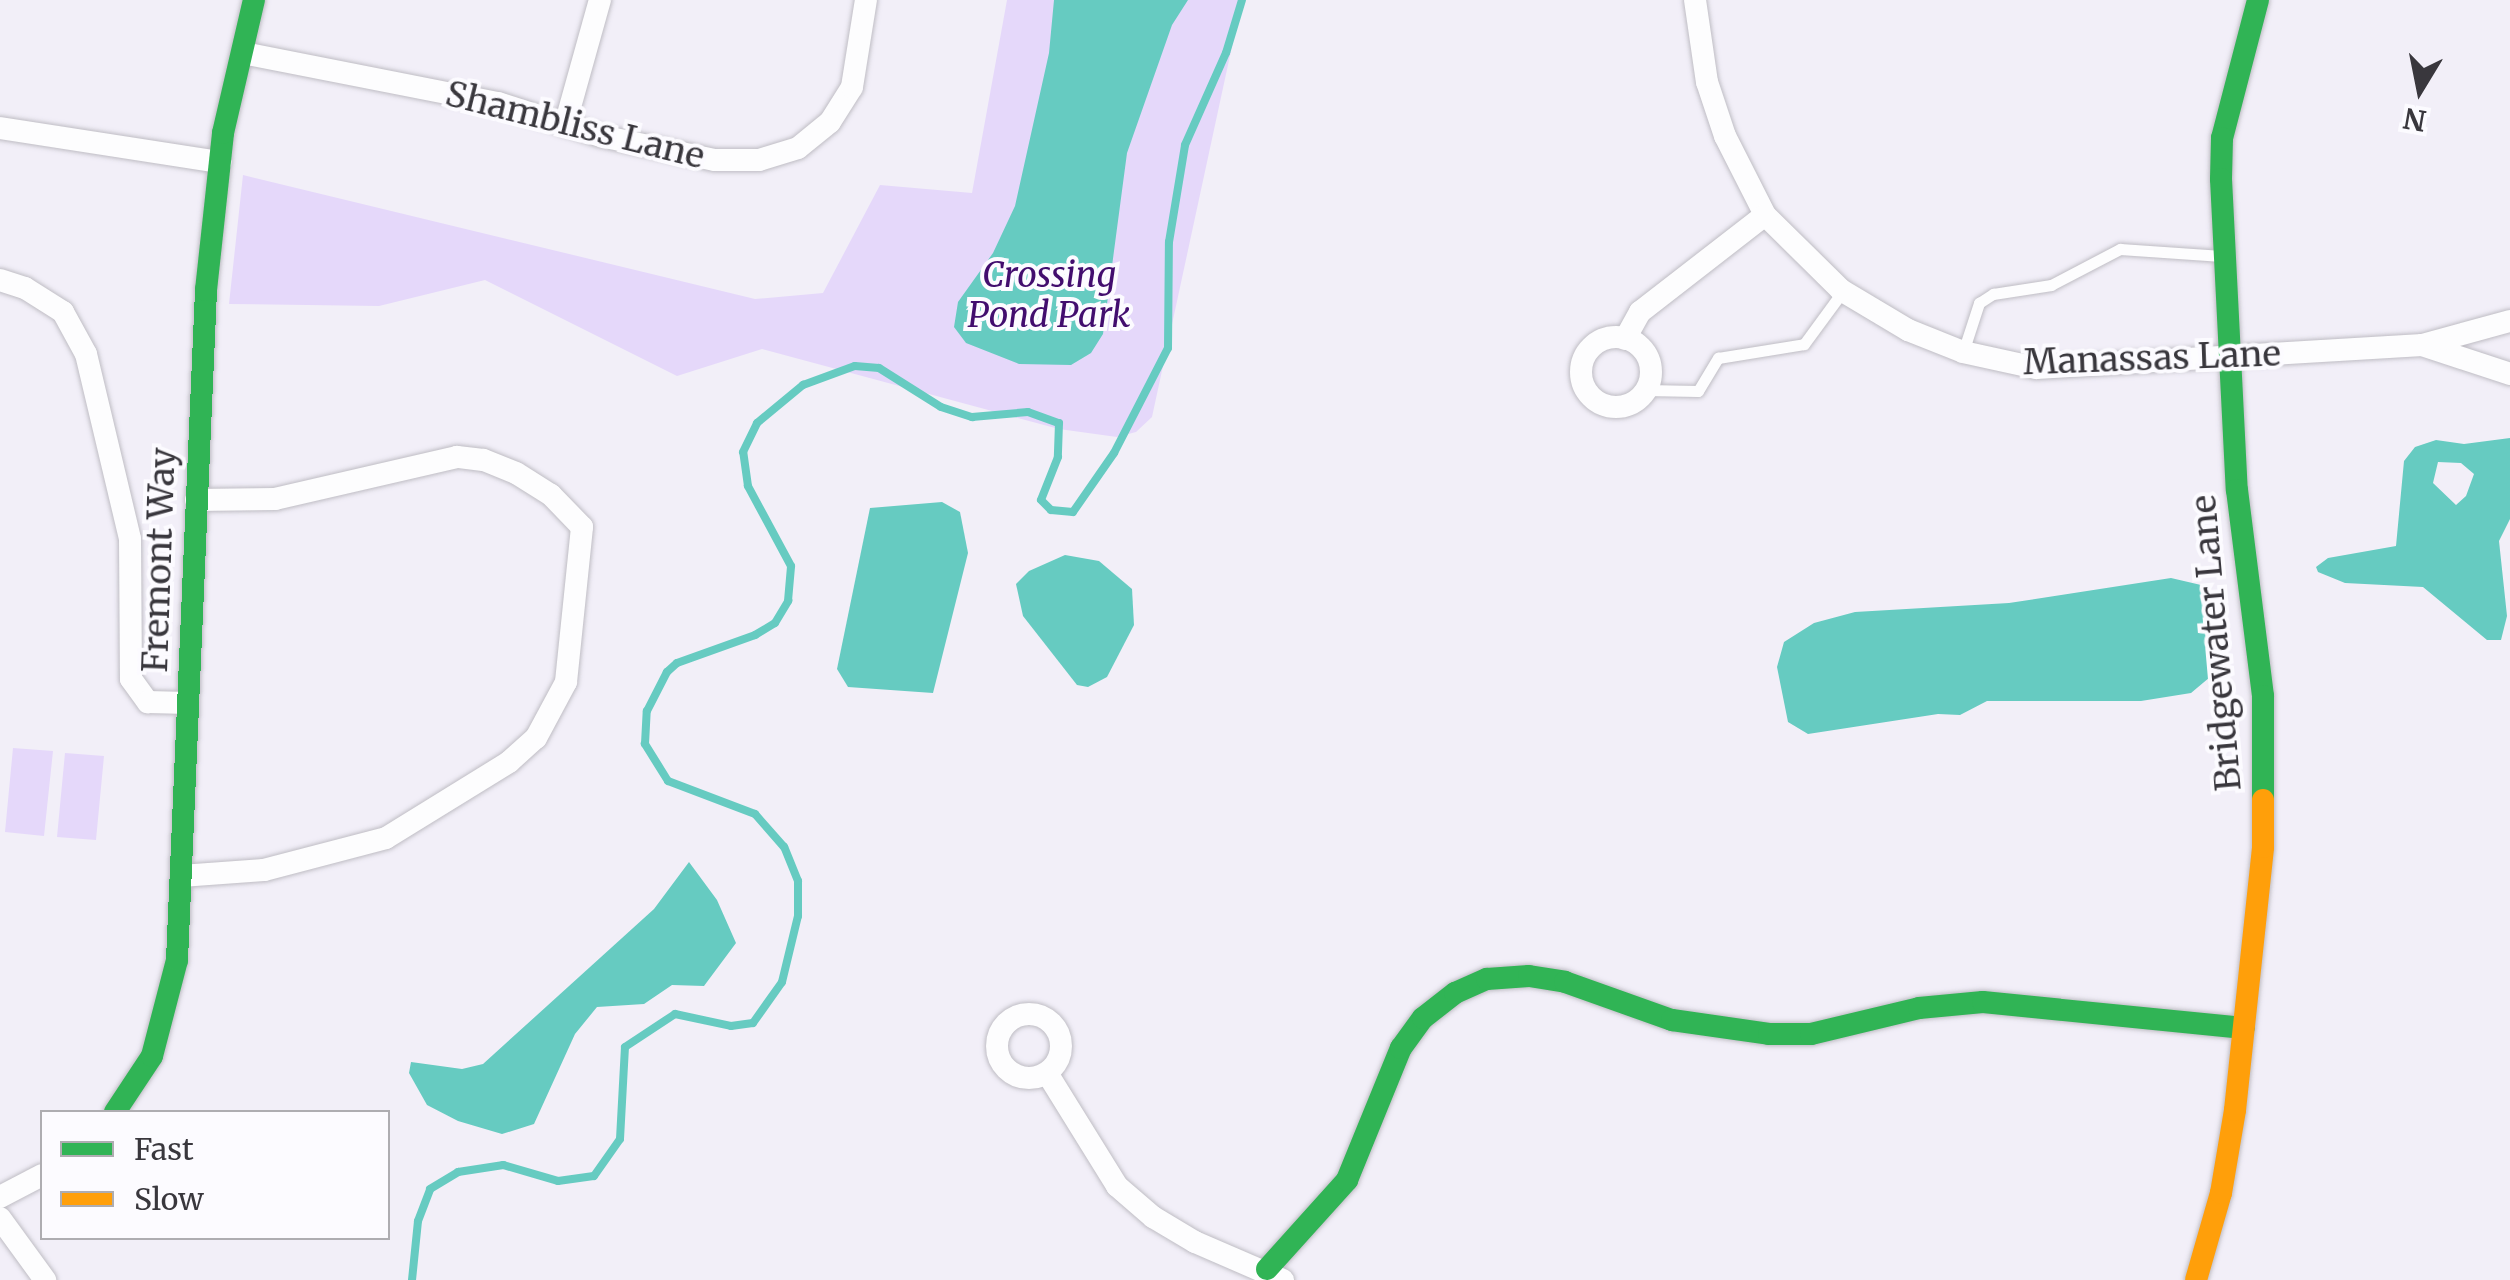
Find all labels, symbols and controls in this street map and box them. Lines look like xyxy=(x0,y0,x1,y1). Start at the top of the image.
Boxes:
north arrow xyxy=(2370,40,2470,140)
street label: Shambliss Lane xyxy=(441,73,709,177)
text: N xyxy=(2401,100,2429,139)
park label: Crossing Pond Park xyxy=(968,254,1130,336)
street label: Manassas Lane xyxy=(2022,333,2282,383)
street label: Fremont Way xyxy=(134,447,184,673)
street label: Bridgewater Lane xyxy=(2182,493,2250,793)
legend xyxy=(40,1110,390,1240)
text: Fast xyxy=(134,1130,194,1168)
text: Slow xyxy=(134,1180,204,1218)

